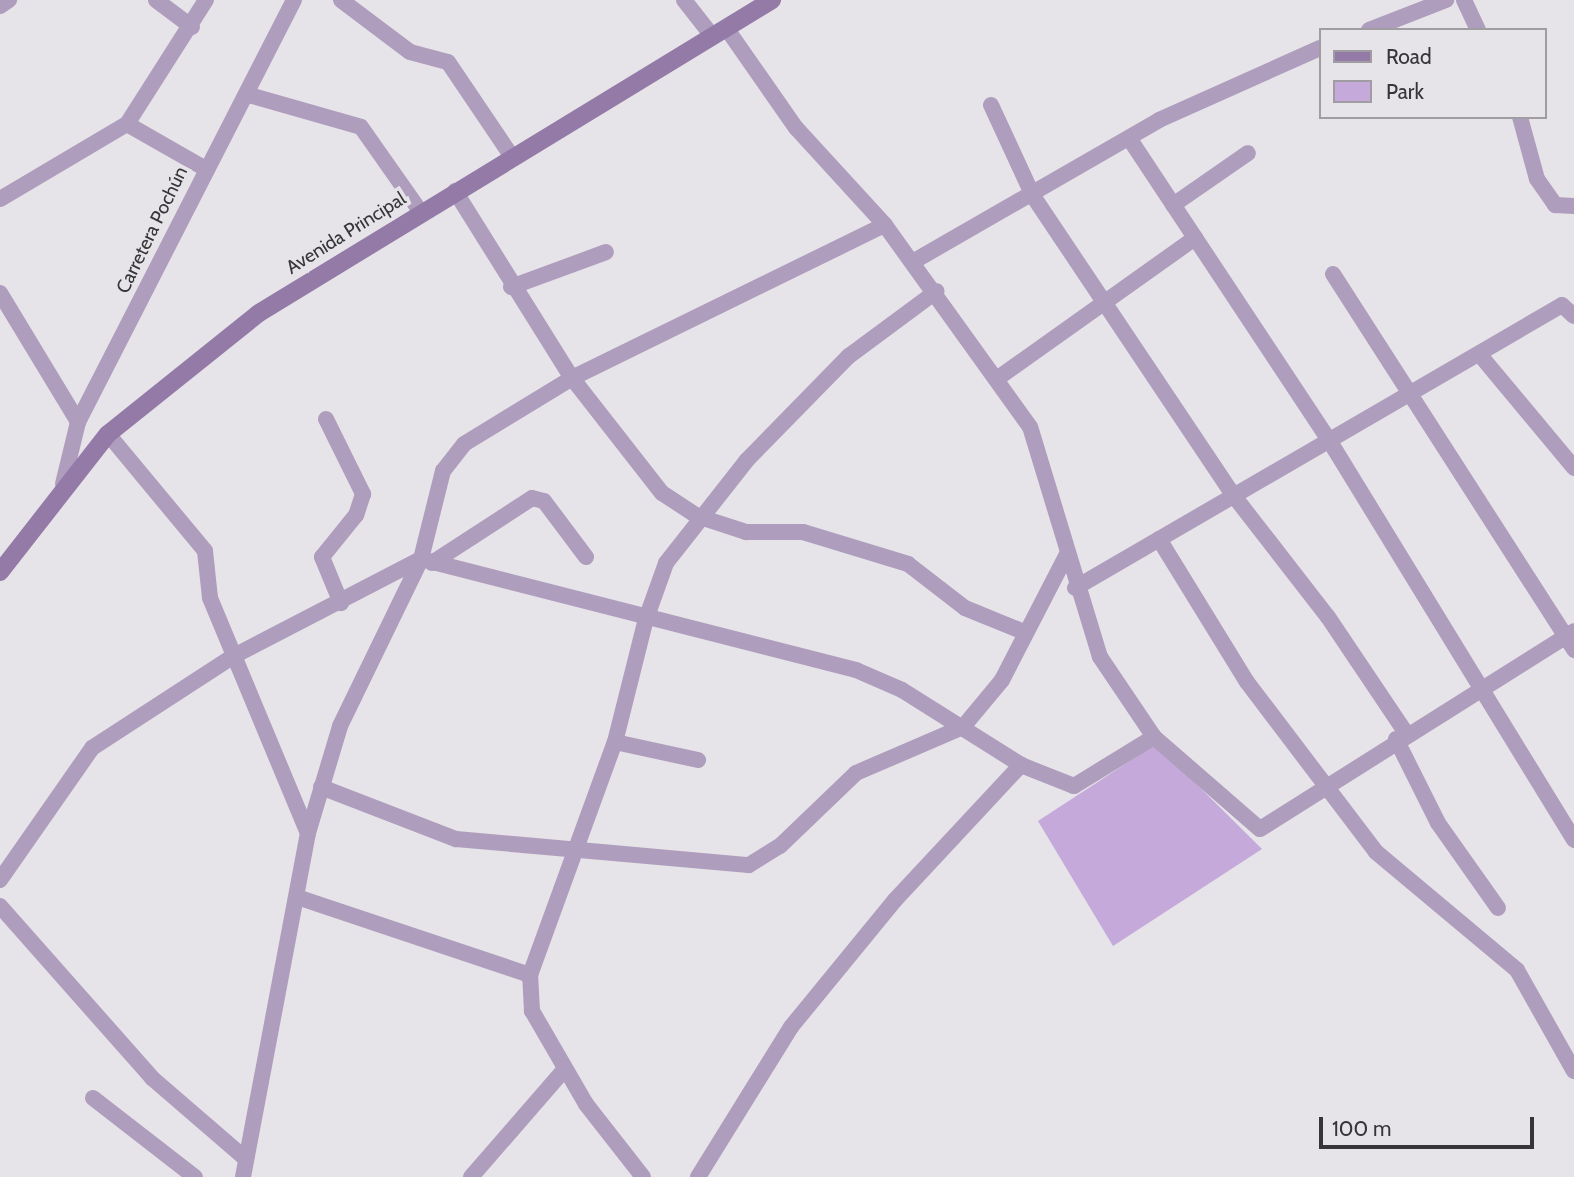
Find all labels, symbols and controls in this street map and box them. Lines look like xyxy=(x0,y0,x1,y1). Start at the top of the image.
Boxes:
legend xyxy=(1318,28,1546,119)
text: Road xyxy=(1386,44,1432,69)
text: Park xyxy=(1386,79,1424,104)
street label: Carretera Pochún xyxy=(111,163,193,297)
street label: Avenida Principal xyxy=(282,187,410,279)
scale bar xyxy=(1322,1104,1537,1148)
text: 100 m xyxy=(1332,1116,1391,1141)

